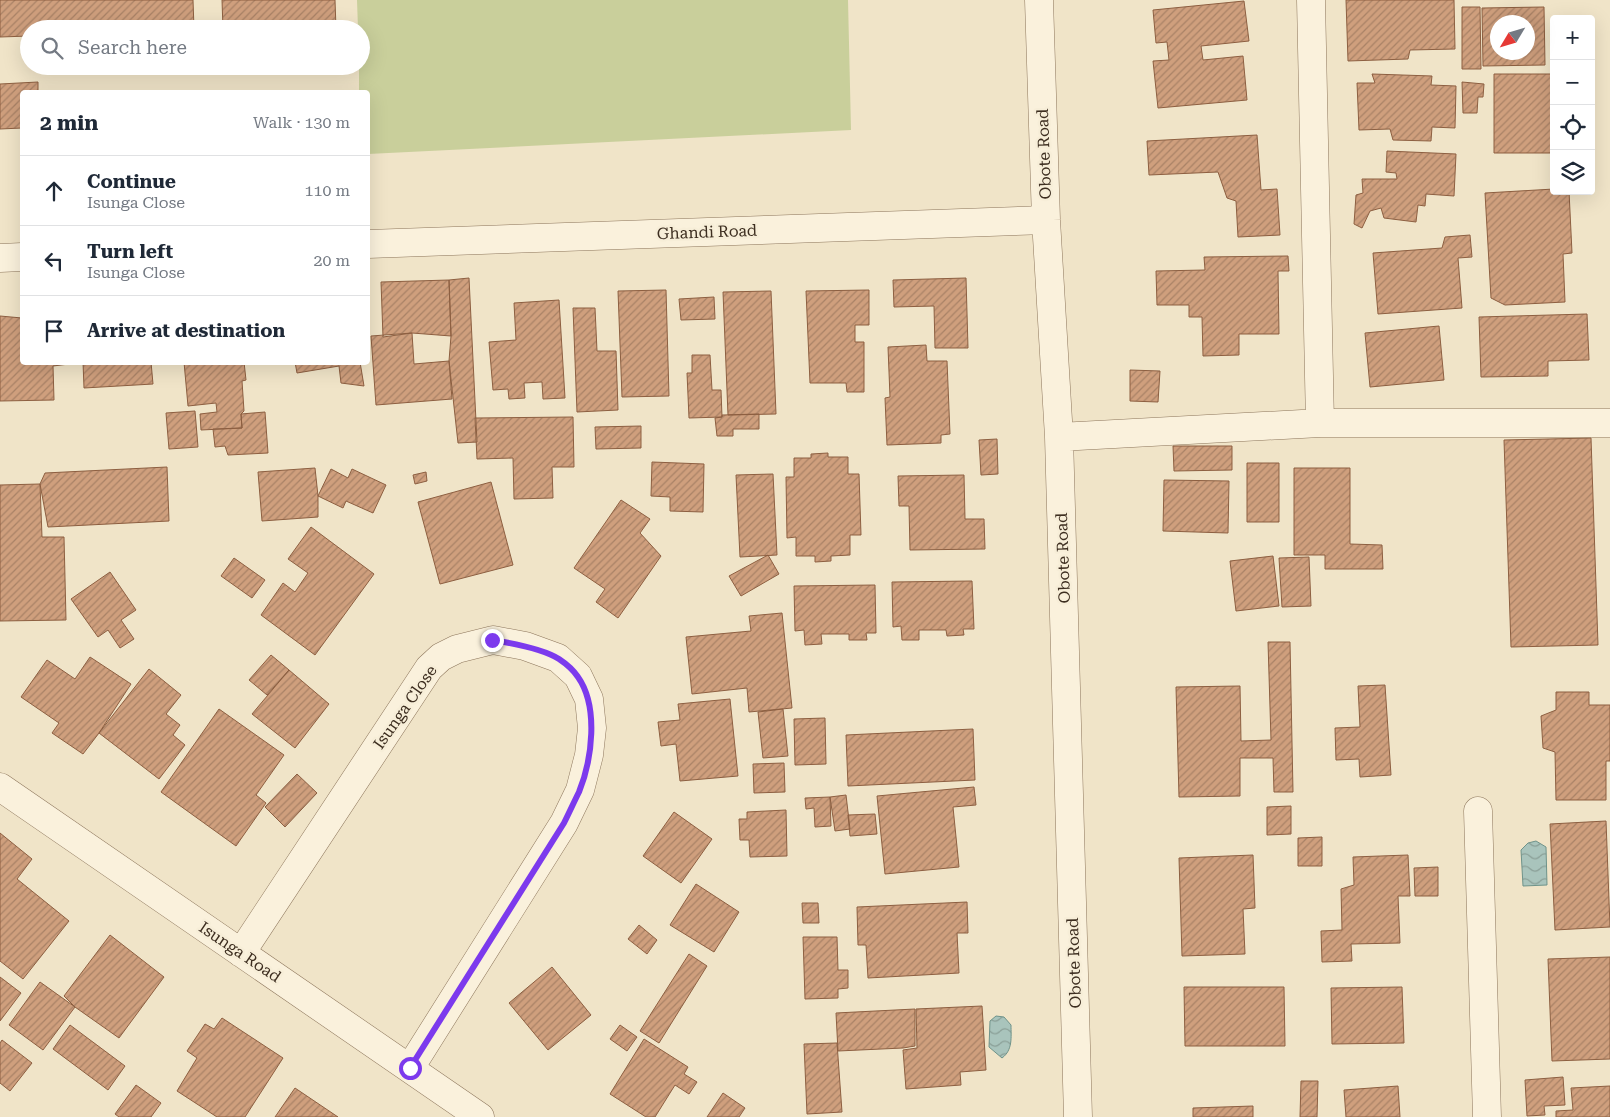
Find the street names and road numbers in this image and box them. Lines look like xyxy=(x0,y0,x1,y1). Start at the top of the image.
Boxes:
street label: Obote Road xyxy=(1033,108,1055,200)
street label: Ghandi Road xyxy=(656,221,758,243)
street label: Obote Road xyxy=(1052,512,1074,604)
street label: Isunga Close xyxy=(369,661,441,753)
street label: Obote Road xyxy=(1063,917,1085,1009)
street label: Isunga Road xyxy=(195,918,285,986)

